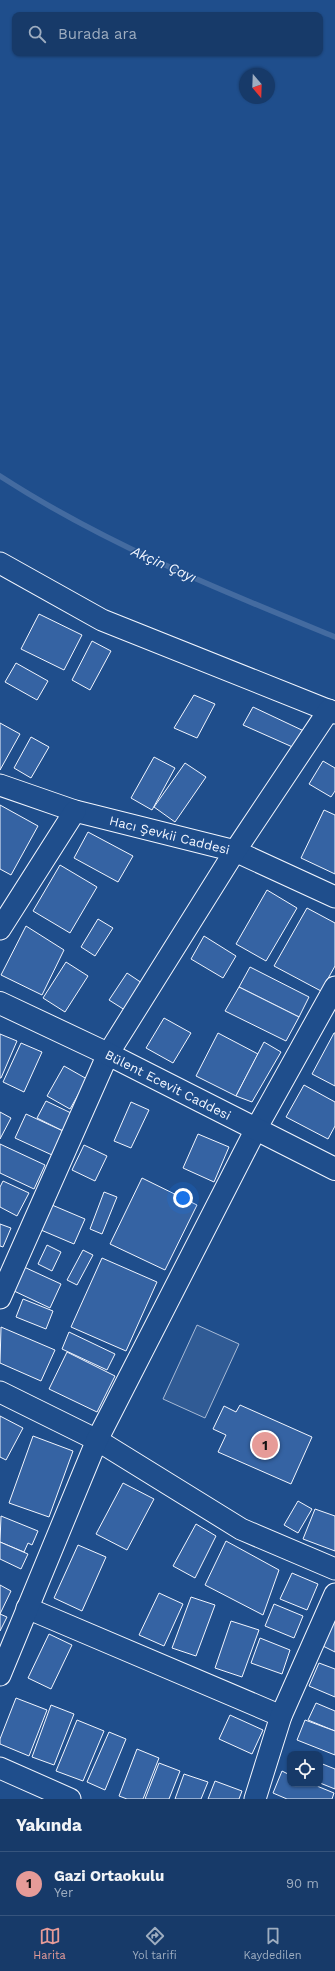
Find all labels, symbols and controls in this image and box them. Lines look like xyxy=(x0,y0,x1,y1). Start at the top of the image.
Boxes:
search box xyxy=(12,12,323,56)
icon: search xyxy=(26,23,48,45)
text: Burada ara xyxy=(58,25,137,43)
north arrow xyxy=(239,68,275,104)
water label: Akçin Çayı xyxy=(128,542,199,586)
street label: Hacı Şevkii Caddesi xyxy=(108,812,231,857)
street label: Bülent Ecevit Caddesi xyxy=(103,1046,234,1123)
your location xyxy=(173,1188,193,1208)
pin: 1 xyxy=(252,1430,278,1460)
map controls xyxy=(287,1751,323,1787)
button: locate xyxy=(287,1751,323,1787)
text: Yakında xyxy=(16,1815,82,1835)
text: Gazi Ortaokulu xyxy=(54,1867,164,1885)
text: 1 xyxy=(26,1876,32,1891)
text: 90 m xyxy=(286,1876,319,1891)
text: Yer xyxy=(54,1885,73,1900)
tab: Harita xyxy=(33,1925,66,1962)
tab: Yol tarifi xyxy=(133,1925,177,1962)
tab: Kaydedilen xyxy=(243,1925,302,1962)

